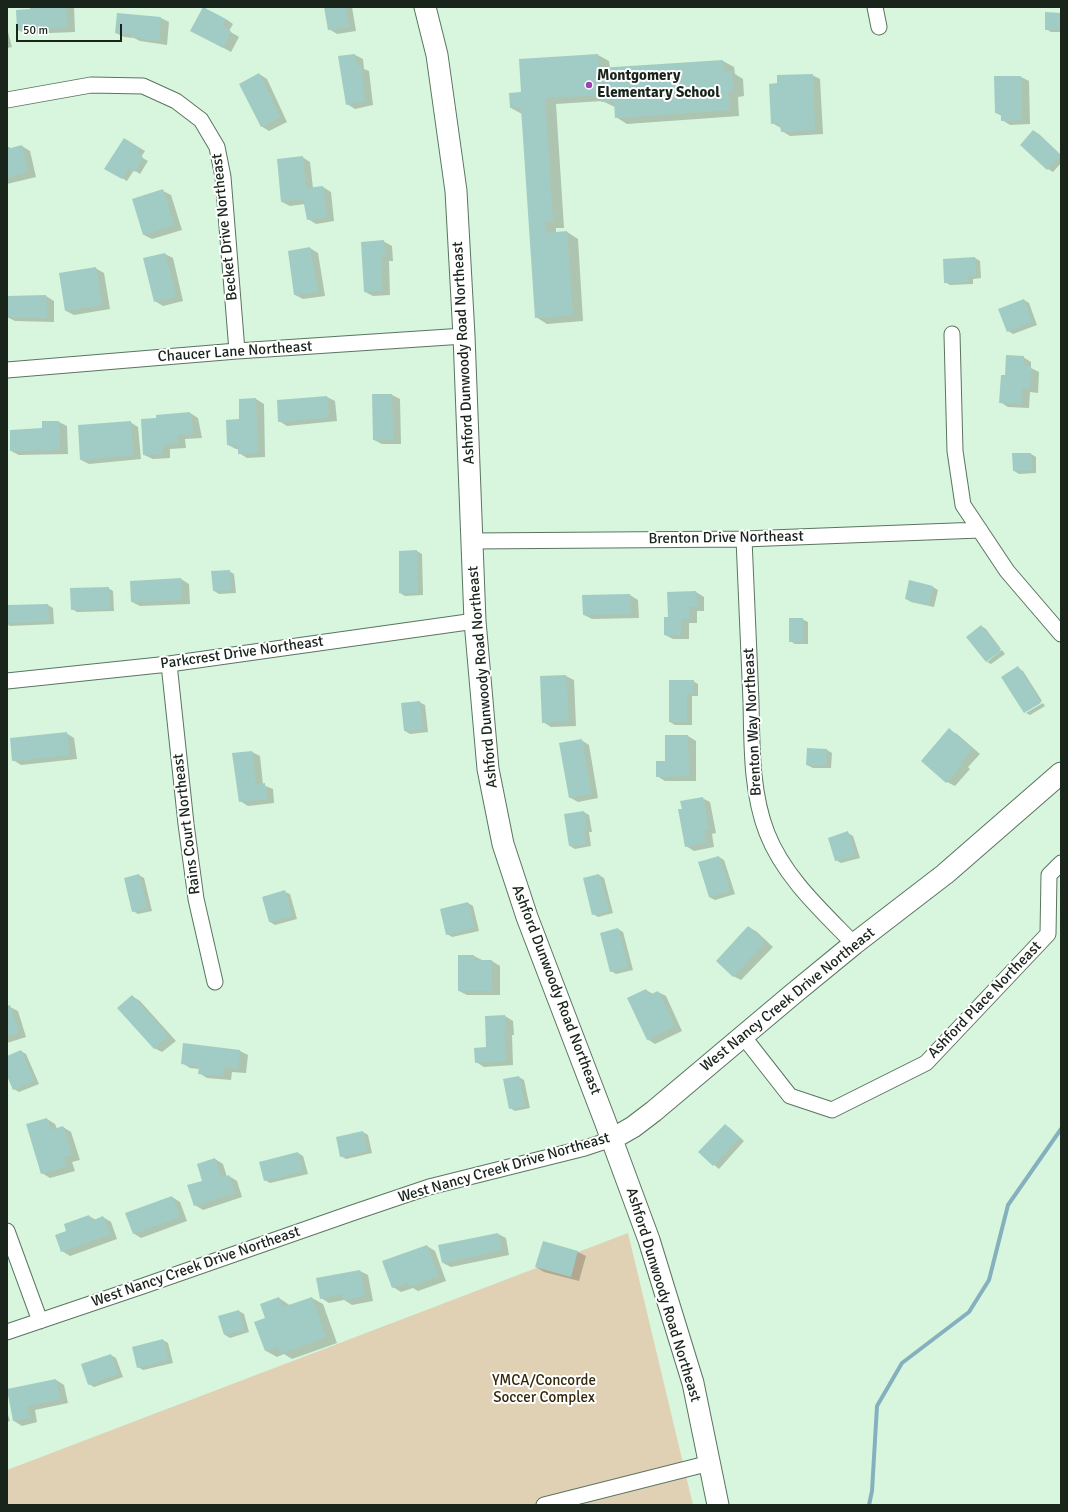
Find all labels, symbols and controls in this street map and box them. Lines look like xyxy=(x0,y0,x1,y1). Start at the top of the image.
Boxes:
scale bar xyxy=(18,16,124,42)
text: 50 m xyxy=(23,23,48,38)
place label: Montgomery Elementary School xyxy=(597,67,720,102)
marker: Montgomery Elementary School xyxy=(584,80,594,90)
street label: Becket Drive Northeast xyxy=(208,152,242,302)
street label: Ashford Dunwoody Road Northeast xyxy=(449,241,479,465)
street label: Chaucer Lane Northeast xyxy=(157,338,313,366)
street label: Brenton Drive Northeast xyxy=(648,528,804,548)
street label: Ashford Dunwoody Road Northeast xyxy=(464,565,502,789)
street label: Parkcrest Drive Northeast xyxy=(159,633,325,673)
street label: Brenton Way Northeast xyxy=(740,647,766,797)
street label: Rains Court Northeast xyxy=(169,752,205,896)
street label: Ashford Dunwoody Road Northeast xyxy=(508,883,604,1097)
street label: West Nancy Creek Drive Northeast xyxy=(697,924,879,1076)
street label: Ashford Place Northeast xyxy=(924,938,1046,1062)
street label: West Nancy Creek Drive Northeast xyxy=(396,1129,612,1207)
street label: Ashford Dunwoody Road Northeast xyxy=(622,1186,704,1404)
street label: West Nancy Creek Drive Northeast xyxy=(89,1223,303,1311)
park label: YMCA/Concorde Soccer Complex xyxy=(492,1372,596,1407)

